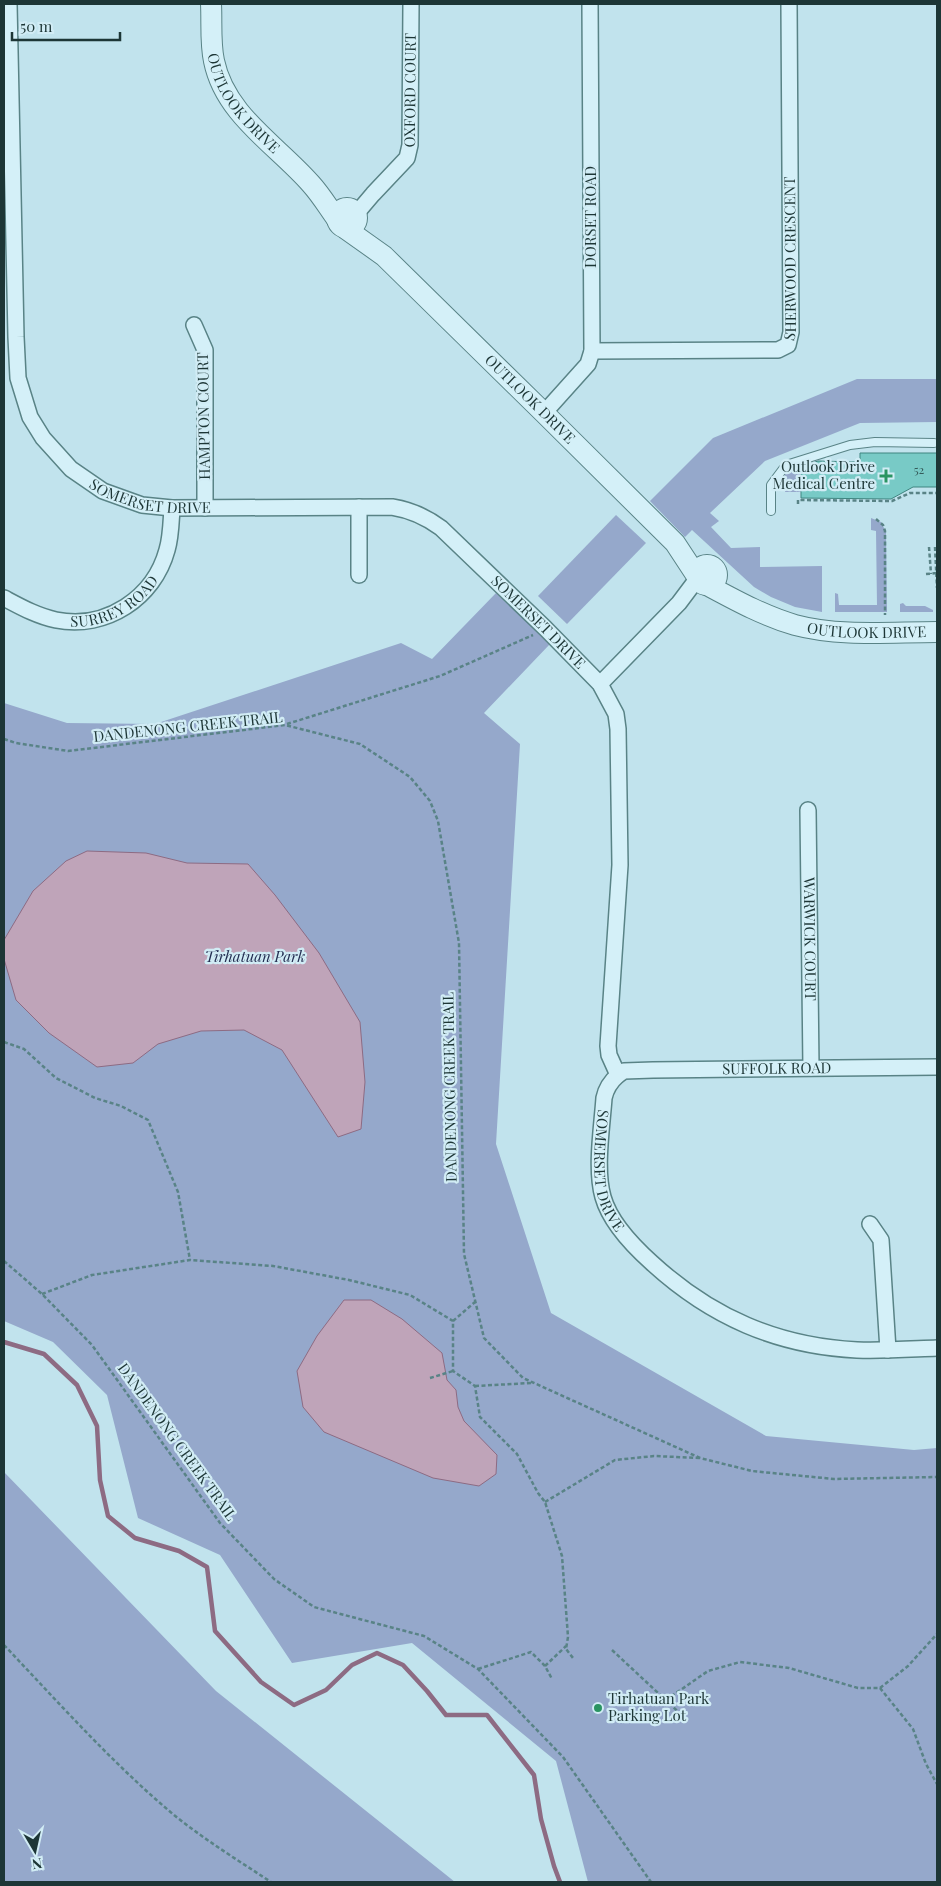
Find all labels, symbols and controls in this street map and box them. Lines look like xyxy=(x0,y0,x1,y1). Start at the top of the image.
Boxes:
scale bar xyxy=(12,10,120,42)
text: 50 m xyxy=(20,16,53,36)
street label: OXFORD COURT xyxy=(399,33,420,147)
street label: OUTLOOK DRIVE xyxy=(204,51,285,157)
street label: DORSET ROAD xyxy=(580,166,600,268)
street label: SHERWOOD CRESCENT xyxy=(778,176,800,342)
street label: OUTLOOK DRIVE xyxy=(481,350,580,447)
street label: HAMPTON COURT xyxy=(192,352,214,480)
place label: Outlook Drive Medical Centre xyxy=(773,456,875,493)
house number: 52 xyxy=(914,461,925,477)
marker: Outlook Drive Medical Centre xyxy=(879,469,893,483)
street label: SOMERSET DRIVE xyxy=(86,474,211,518)
street label: SOMERSET DRIVE xyxy=(487,570,590,673)
street label: SURREY ROAD xyxy=(70,571,162,631)
street label: OUTLOOK DRIVE xyxy=(806,617,926,642)
street label: DANDENONG CREEK TRAIL xyxy=(92,706,284,746)
street label: WARWICK COURT xyxy=(800,876,821,1001)
park label: Tirhatuan Park xyxy=(205,946,306,966)
street label: DANDENONG CREEK TRAIL xyxy=(437,992,461,1182)
street label: SUFFOLK ROAD xyxy=(722,1057,832,1078)
street label: SOMERSET DRIVE xyxy=(590,1109,630,1235)
street label: DANDENONG CREEK TRAIL xyxy=(114,1359,242,1524)
place label: Tirhatuan Park Parking Lot xyxy=(608,1688,710,1725)
marker: Tirhatuan Park Parking Lot xyxy=(592,1702,604,1714)
north arrow xyxy=(10,1826,60,1876)
text: N xyxy=(31,1854,44,1875)

